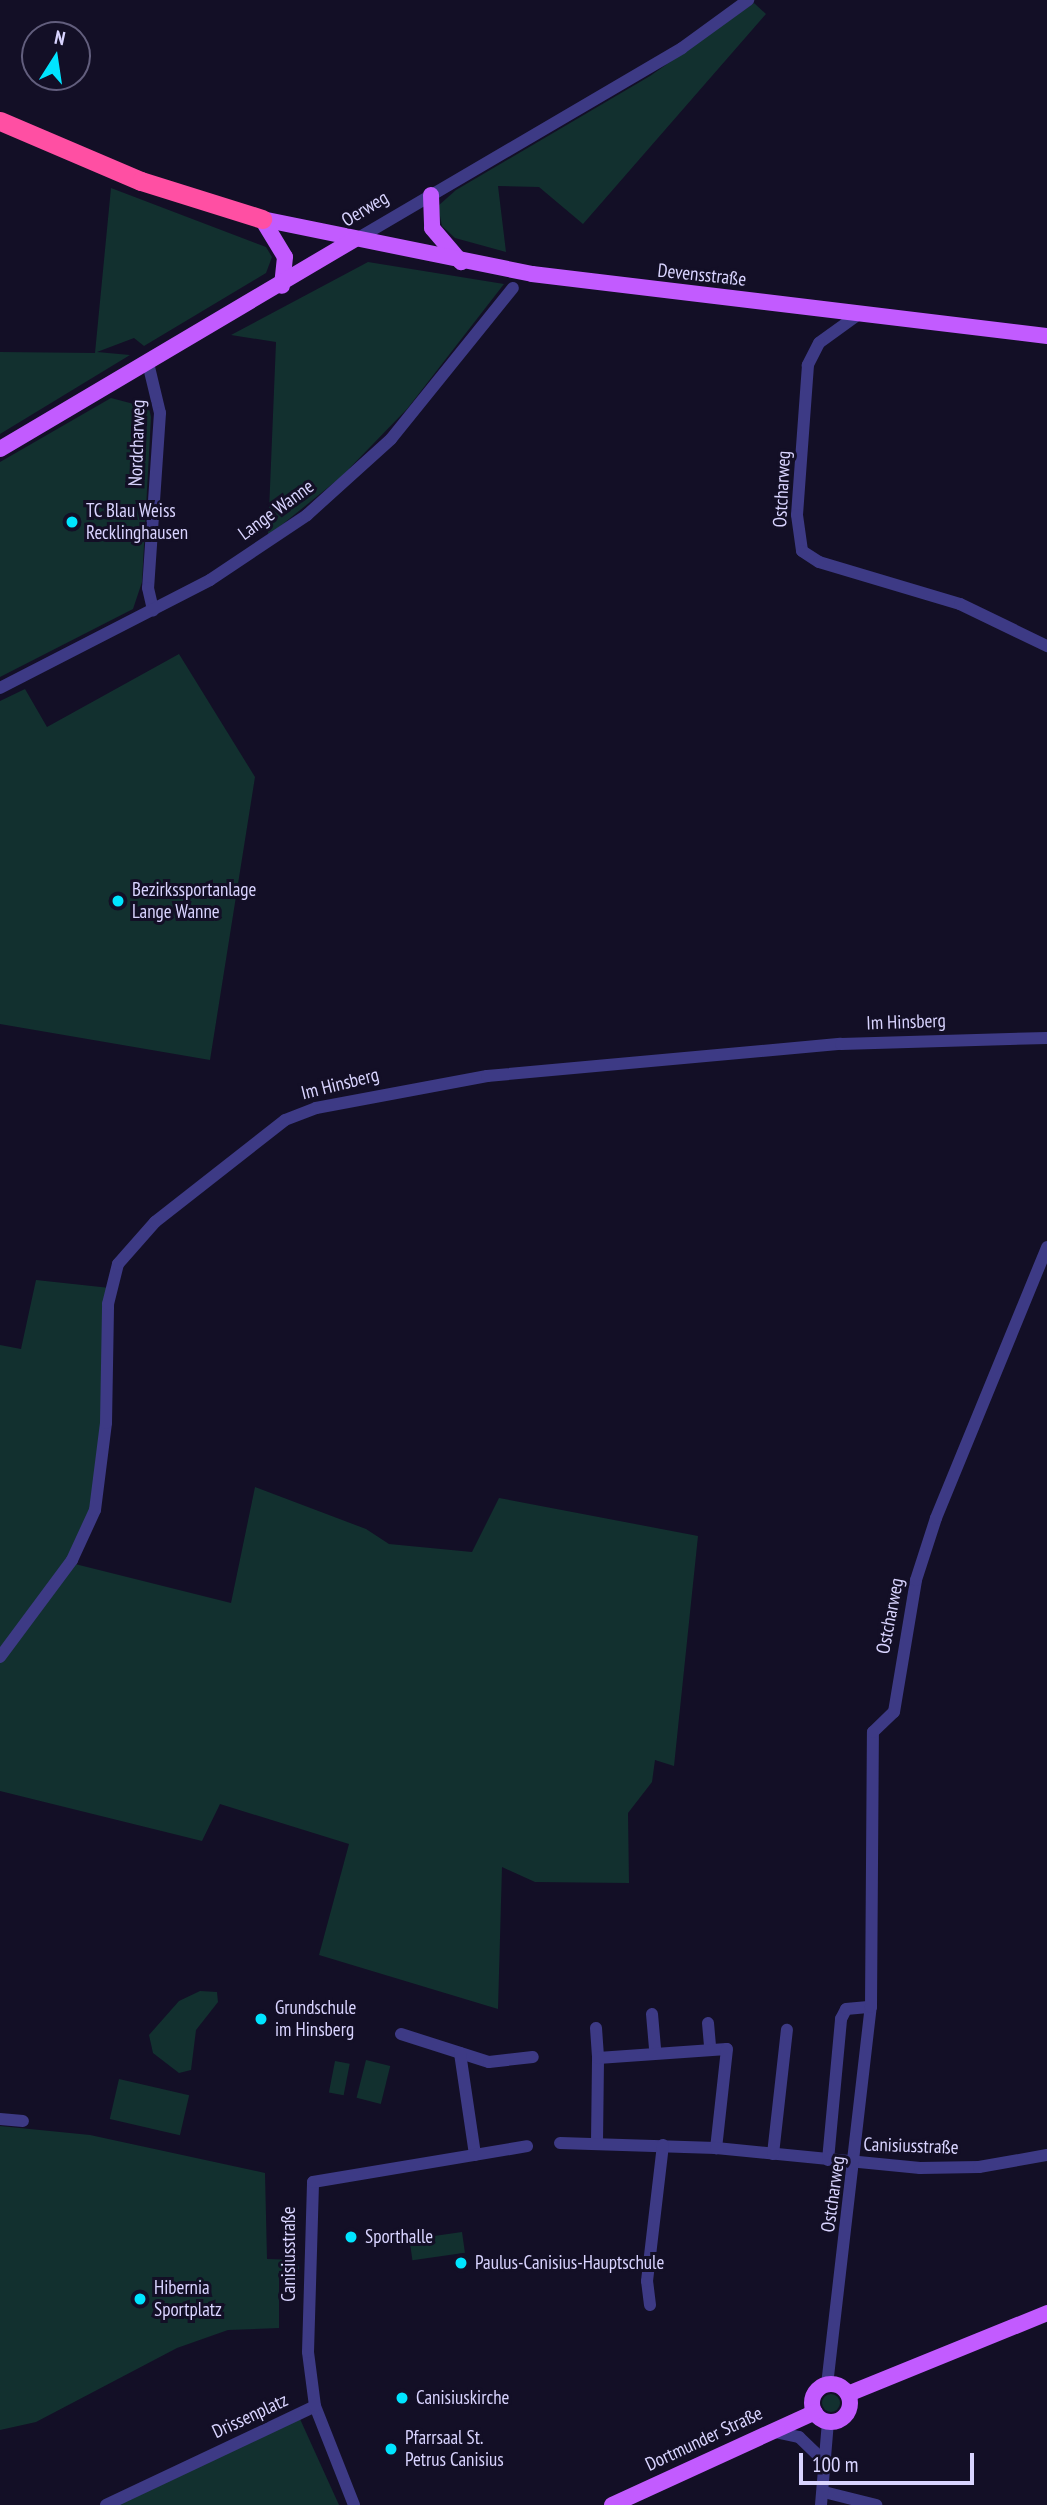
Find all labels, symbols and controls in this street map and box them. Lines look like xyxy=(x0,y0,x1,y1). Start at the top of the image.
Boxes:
north arrow xyxy=(21,21,91,91)
text: N xyxy=(52,25,67,50)
street label: Oerweg xyxy=(338,186,392,232)
street label: Devensstraße xyxy=(657,259,747,291)
street label: Nordcharweg xyxy=(124,399,150,487)
street label: Ostcharweg xyxy=(769,450,795,528)
street label: Lange Wanne xyxy=(234,475,318,545)
place label: TC Blau Weiss Recklinghausen xyxy=(86,500,188,544)
marker: TC Blau Weiss Recklinghausen xyxy=(64,514,80,530)
place label: Bezirkssportanlage Lange Wanne xyxy=(132,879,256,923)
marker: Bezirkssportanlage Lange Wanne xyxy=(110,893,126,909)
street label: Im Hinsberg xyxy=(866,1009,946,1035)
street label: Im Hinsberg xyxy=(299,1063,381,1105)
street label: Ostcharweg xyxy=(871,1576,909,1656)
place label: Grundschule im Hinsberg xyxy=(275,1997,356,2041)
marker: Grundschule im Hinsberg xyxy=(253,2011,269,2027)
street label: Canisiusstraße xyxy=(863,2133,959,2159)
street label: Ostcharweg xyxy=(816,2154,850,2234)
street label: Canisiusstraße xyxy=(278,2206,300,2302)
place label: Sporthalle xyxy=(365,2226,433,2248)
marker: Sporthalle xyxy=(343,2229,359,2245)
place label: Paulus-Canisius-Hauptschule xyxy=(475,2252,664,2274)
marker: Paulus-Canisius-Hauptschule xyxy=(453,2255,469,2271)
place label: Hibernia Sportplatz xyxy=(154,2277,222,2321)
marker: Hibernia Sportplatz xyxy=(132,2291,148,2307)
place label: Canisiuskirche xyxy=(416,2387,509,2409)
street label: Drissenplatz xyxy=(209,2389,291,2443)
marker: Canisiuskirche xyxy=(394,2390,410,2406)
street label: Dortmunder Straße xyxy=(642,2402,766,2476)
place label: Pfarrsaal St. Petrus Canisius xyxy=(405,2427,504,2471)
scale bar xyxy=(802,2438,977,2482)
marker: Pfarrsaal St. Petrus Canisius xyxy=(383,2441,399,2457)
text: 100 m xyxy=(812,2451,858,2478)

